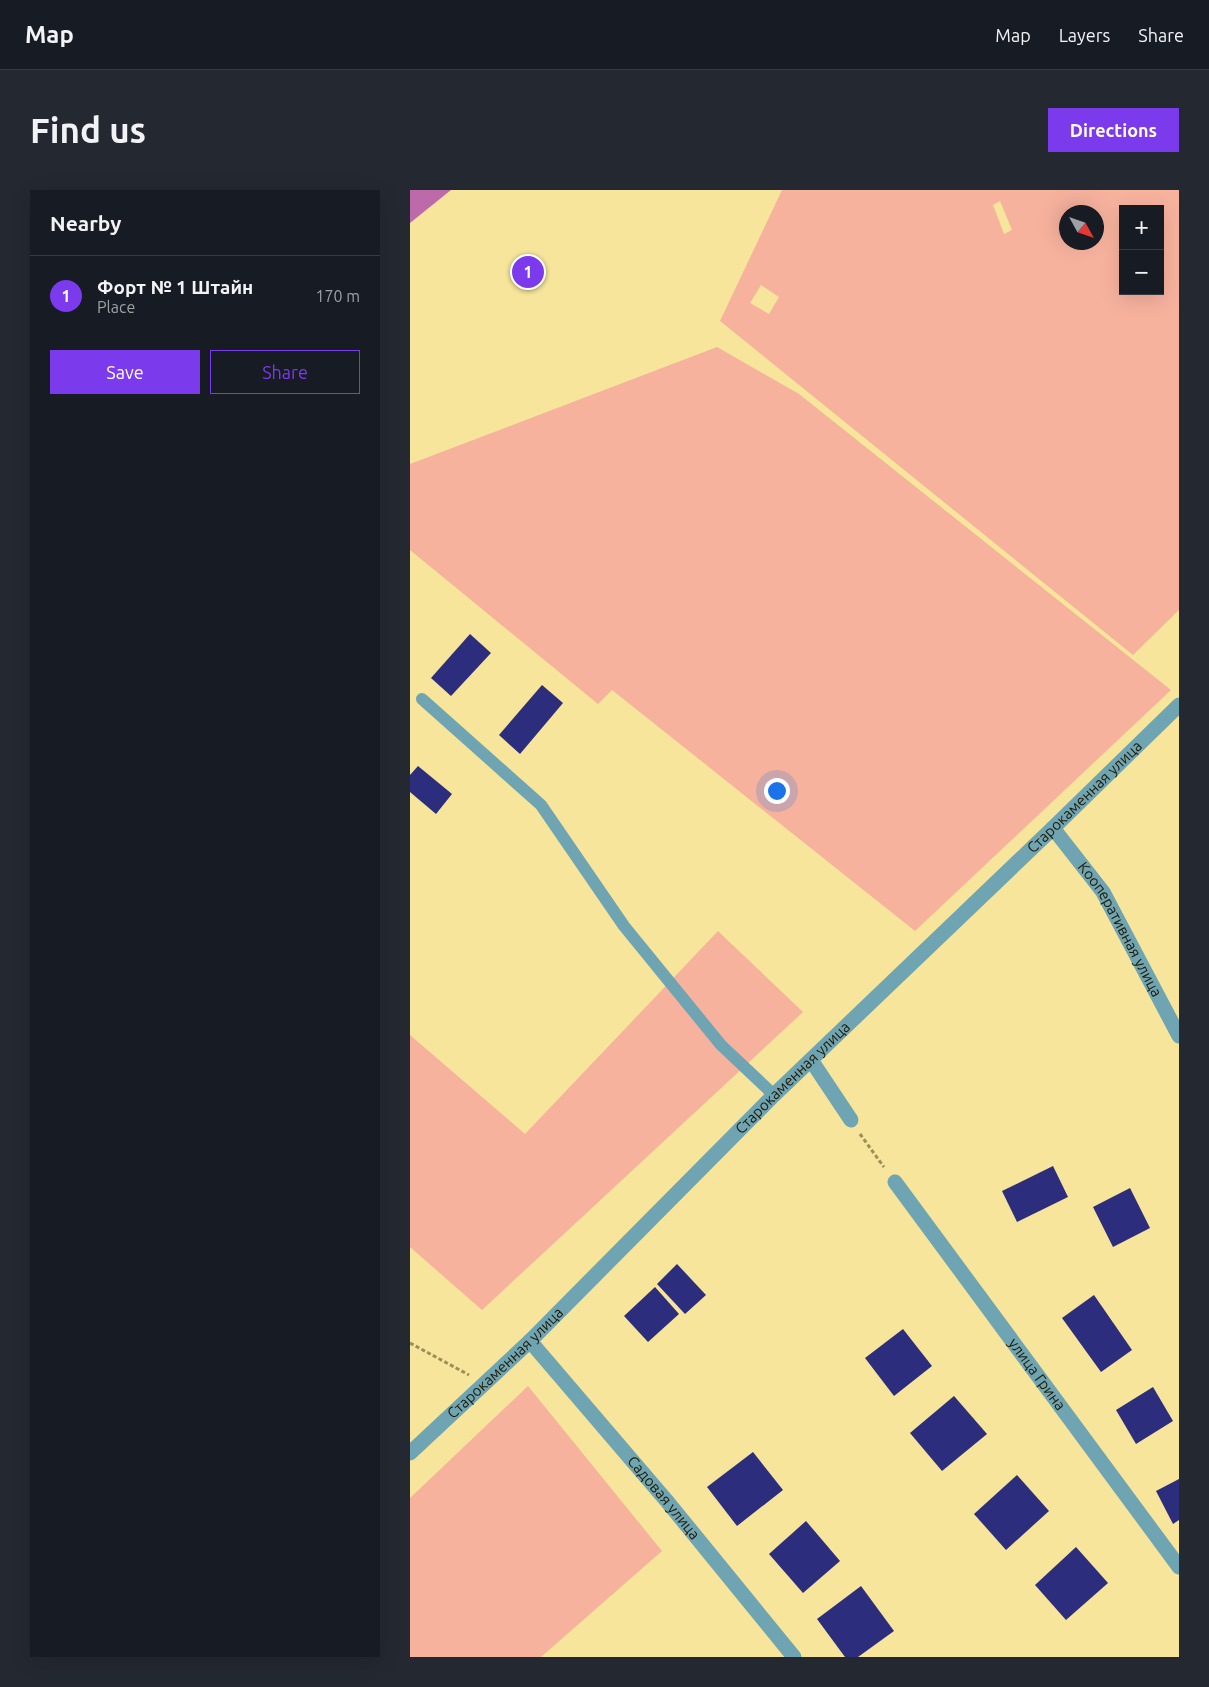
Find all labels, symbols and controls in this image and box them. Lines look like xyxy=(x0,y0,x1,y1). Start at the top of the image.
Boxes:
text: Map xyxy=(25,21,74,48)
text: Map xyxy=(995,25,1031,45)
text: Layers xyxy=(1059,25,1110,45)
text: Share xyxy=(1138,25,1184,45)
button: Directions xyxy=(1048,108,1179,152)
text: Find us xyxy=(30,110,146,150)
north arrow xyxy=(1059,205,1104,250)
map controls xyxy=(1119,205,1164,295)
button: + xyxy=(1119,205,1164,250)
text: Nearby xyxy=(50,211,121,235)
button: − xyxy=(1119,250,1164,295)
pin: 1 xyxy=(512,253,544,291)
text: Форт № 1 Штайн xyxy=(97,276,253,298)
text: 1 xyxy=(61,287,71,305)
text: 170 m xyxy=(315,287,360,305)
text: Place xyxy=(97,298,135,316)
button: Save xyxy=(50,350,200,394)
button: Share xyxy=(210,350,360,394)
street label: Старокаменная улица xyxy=(1023,737,1145,856)
your location xyxy=(764,778,790,804)
street label: Кооперативная улица xyxy=(1075,858,1166,999)
street label: Старокаменная улица xyxy=(731,1018,853,1137)
street label: Старокаменная улица xyxy=(444,1304,566,1422)
street label: улица Грина xyxy=(1005,1335,1069,1413)
street label: Садовая улица xyxy=(624,1453,704,1543)

